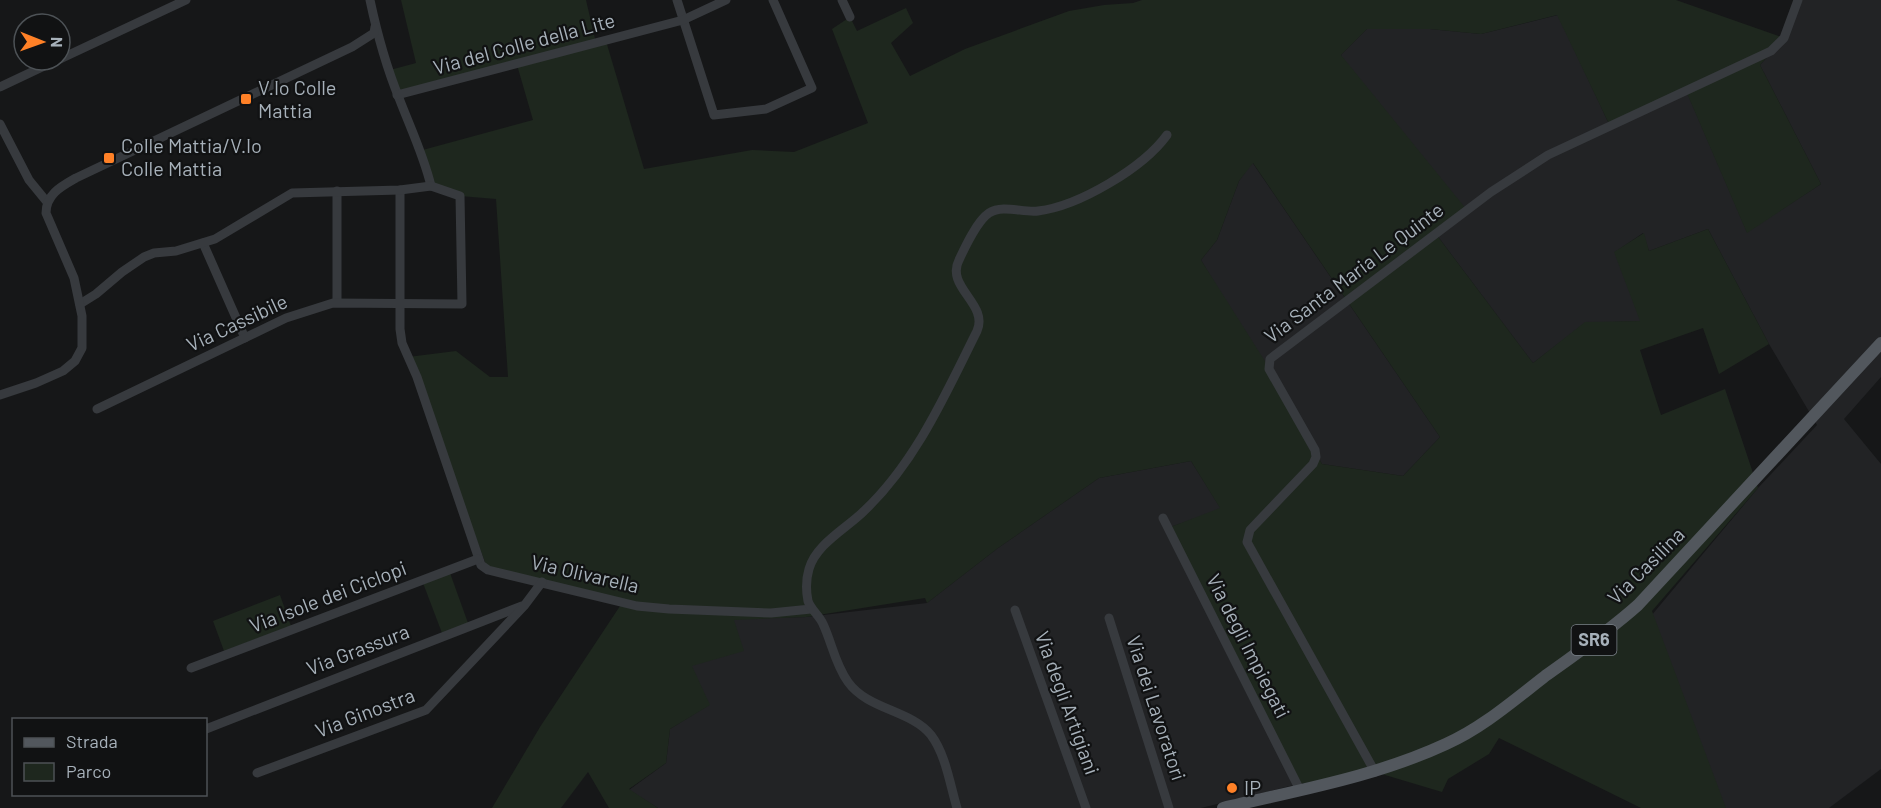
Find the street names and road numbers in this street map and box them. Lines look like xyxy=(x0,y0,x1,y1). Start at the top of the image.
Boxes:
street label: Via del Colle della Lite xyxy=(430,7,617,79)
street label: Via Santa Maria Le Quinte xyxy=(1259,197,1448,347)
street label: Via Cassibile xyxy=(182,288,291,356)
street label: Via Casilina xyxy=(1602,522,1689,609)
street label: Via Olivarella xyxy=(529,549,642,597)
street label: Via Isole dei Ciclopi xyxy=(246,555,409,637)
street label: Via degli Impiegati xyxy=(1202,569,1296,722)
street label: Via Grassura xyxy=(303,619,412,680)
road number: SR6 xyxy=(1572,625,1616,655)
street label: Via degli Artigiani xyxy=(1031,628,1105,778)
street label: Via dei Lavoratori xyxy=(1122,632,1192,783)
street label: Via Ginostra xyxy=(312,682,418,742)

